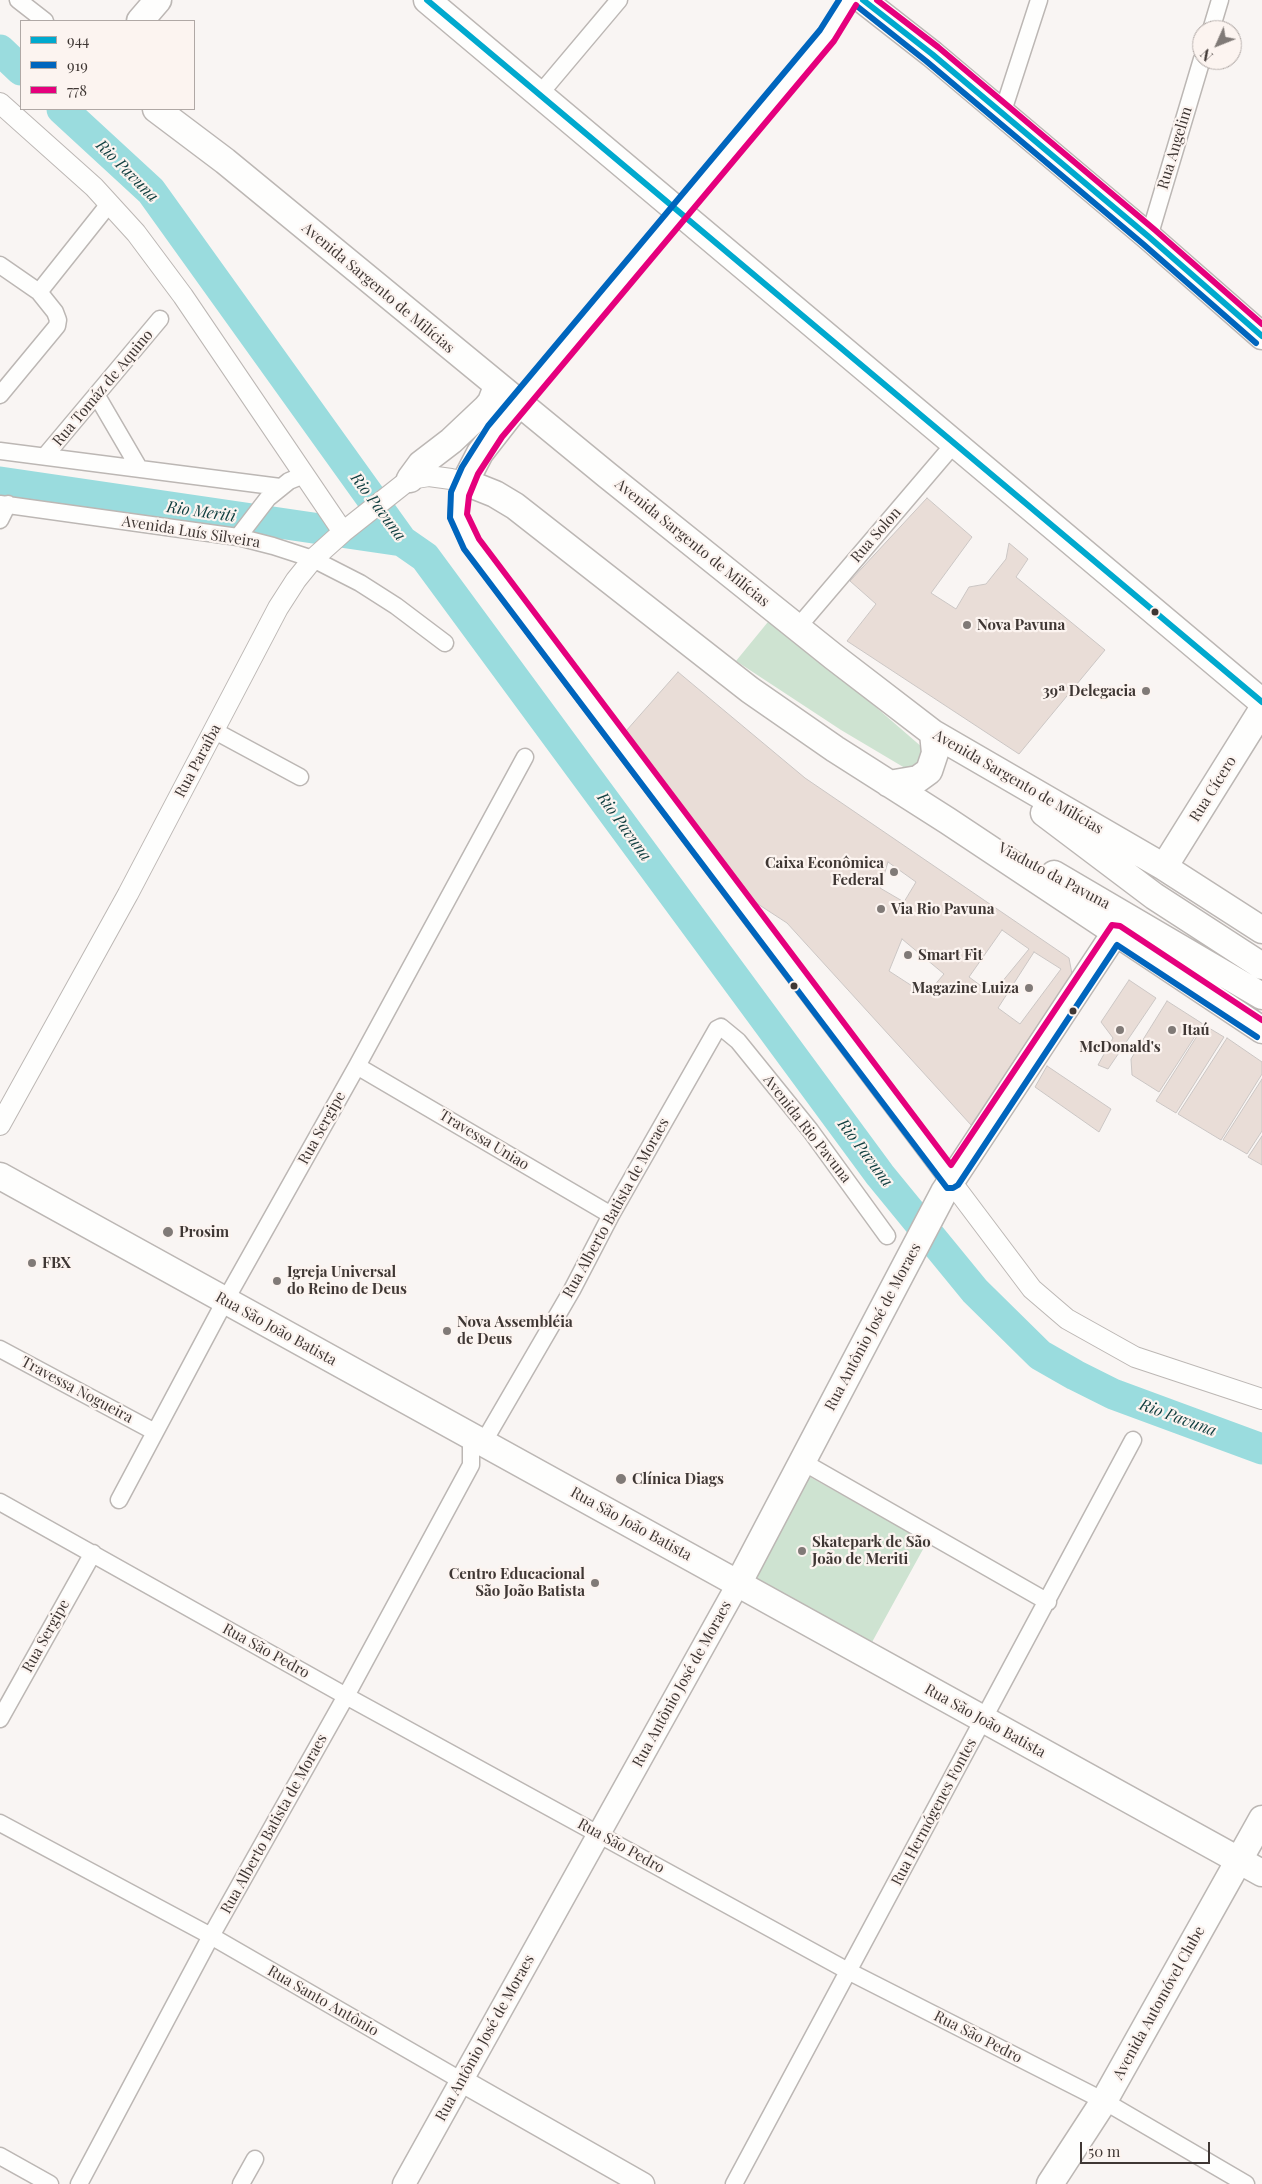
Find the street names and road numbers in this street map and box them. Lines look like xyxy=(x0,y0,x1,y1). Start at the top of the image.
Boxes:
street label: Rua Angelim xyxy=(1154,105,1196,191)
street label: Avenida Sargento de Milícias xyxy=(298,219,458,357)
street label: Rua Tomáz de Aquino xyxy=(49,326,157,450)
street label: Avenida Sargento de Milícias xyxy=(611,475,773,611)
street label: Rua Solon xyxy=(847,504,905,566)
street label: Avenida Luís Silveira xyxy=(120,512,262,552)
street label: Rua Paraíba xyxy=(171,721,225,801)
street label: Avenida Sargento de Milícias xyxy=(930,726,1106,838)
street label: Rua Cícero xyxy=(1186,753,1240,825)
street label: Viaduto da Pavuna xyxy=(995,839,1113,913)
street label: Avenida Rio Pavuna xyxy=(759,1071,855,1187)
street label: Rua Sergipe xyxy=(295,1088,349,1168)
street label: Travessa Uniao xyxy=(436,1106,532,1174)
street label: Rua Alberto Batista de Moraes xyxy=(559,1115,673,1301)
street label: Rua Antônio José de Moraes xyxy=(821,1240,925,1414)
street label: Rua São João Batista xyxy=(212,1288,340,1370)
street label: Travessa Nogueira xyxy=(18,1353,136,1427)
street label: Rua São João Batista xyxy=(567,1483,695,1565)
street label: Rua Sergipe xyxy=(19,1596,73,1676)
street label: Rua Antônio José de Moraes xyxy=(629,1598,735,1770)
street label: Rua São Pedro xyxy=(219,1620,313,1682)
street label: Rua São João Batista xyxy=(921,1680,1049,1762)
street label: Rua Alberto Batista de Moraes xyxy=(217,1731,331,1917)
street label: Rua Hermógenes Fontes xyxy=(888,1735,980,1889)
street label: Rua São Pedro xyxy=(574,1815,668,1877)
street label: Avenida Automóvel Clube xyxy=(1109,1923,1209,2083)
street label: Rua Antônio José de Moraes xyxy=(432,1952,538,2124)
street label: Rua Santo Antônio xyxy=(264,1962,382,2040)
street label: Rua São Pedro xyxy=(931,2007,1025,2067)

